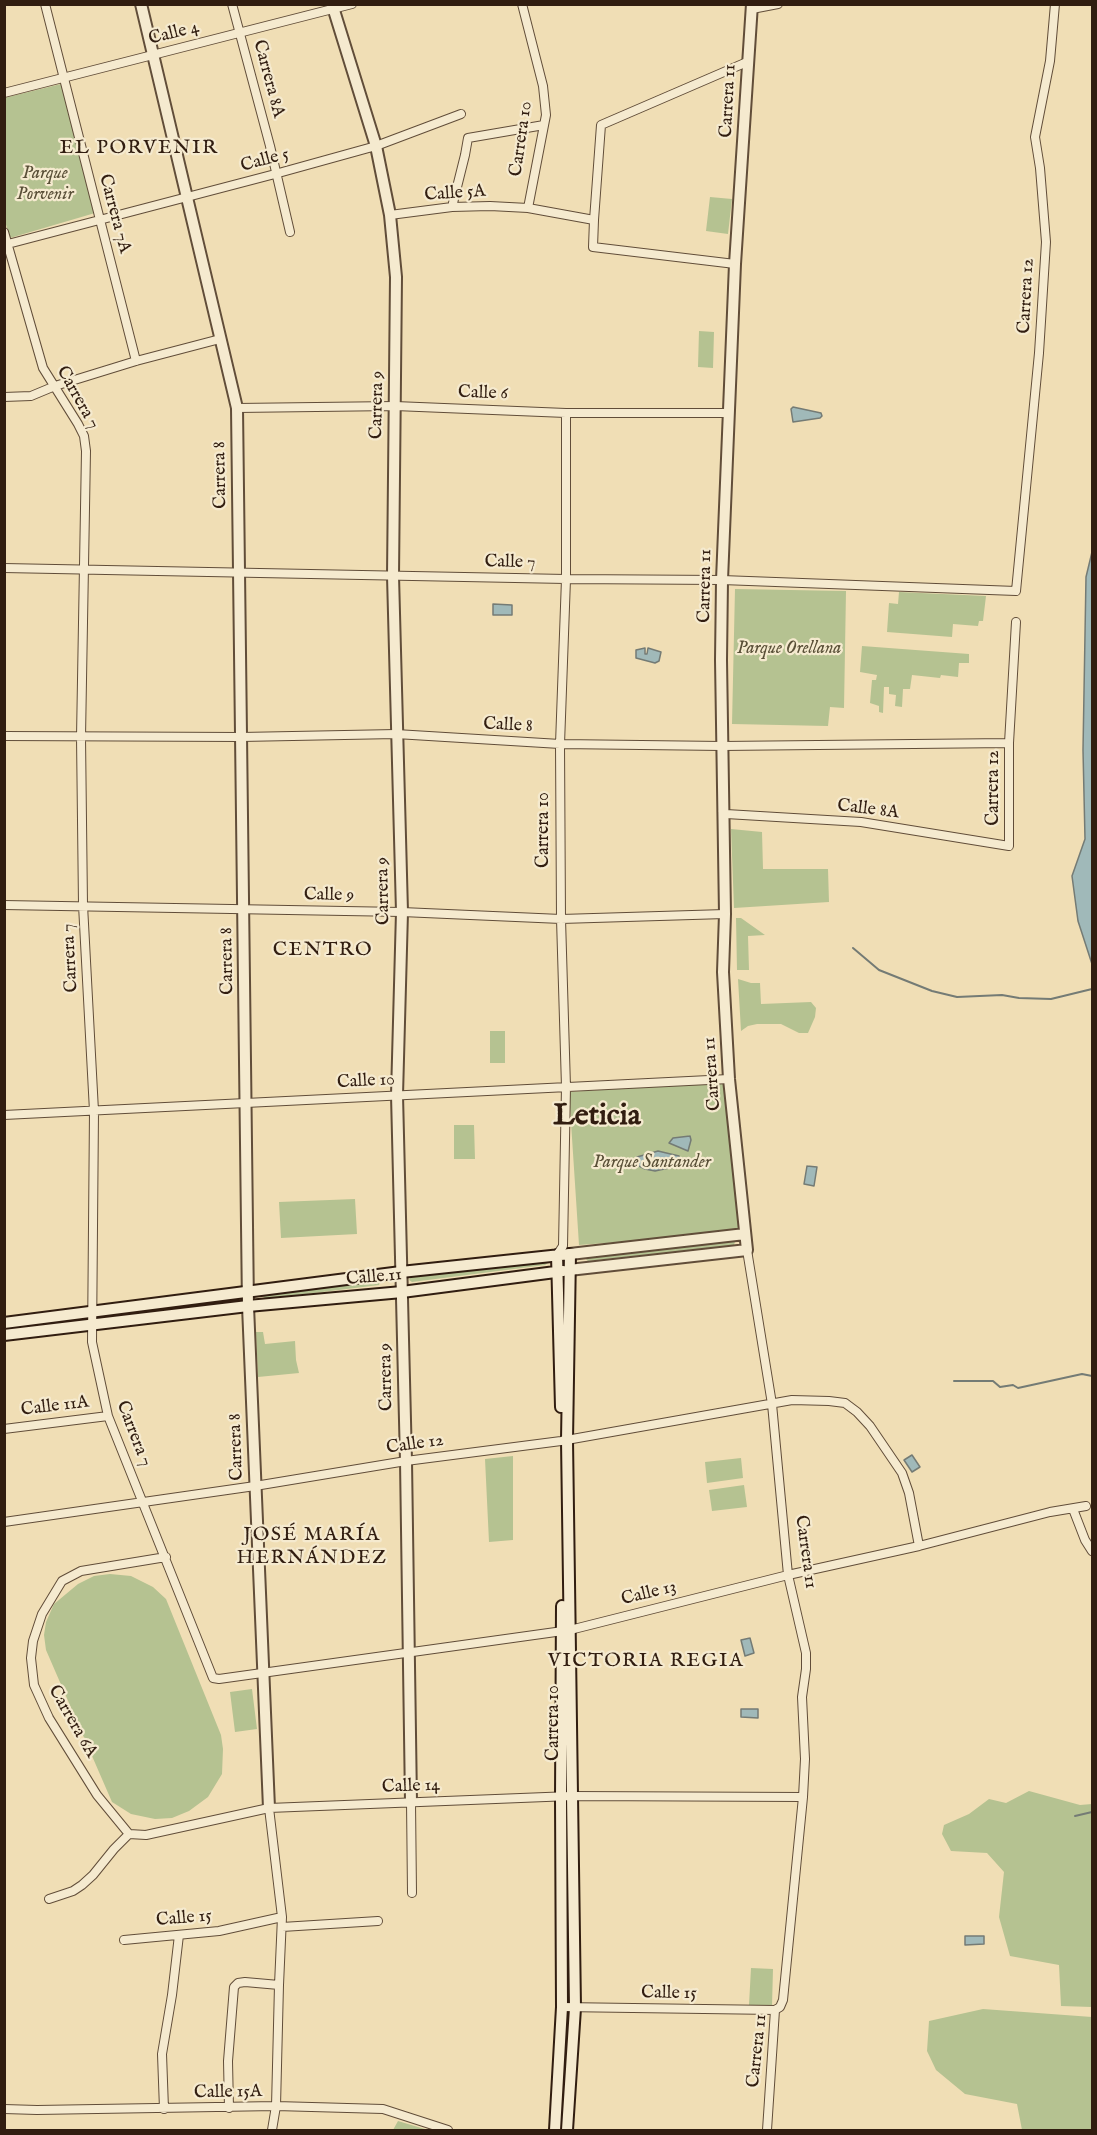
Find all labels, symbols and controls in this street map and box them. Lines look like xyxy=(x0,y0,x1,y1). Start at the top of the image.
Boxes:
street label: Calle 4 xyxy=(146,17,202,51)
street label: Carrera 8A xyxy=(247,38,289,120)
street label: Carrera 11 xyxy=(716,64,742,138)
street label: Carrera 10 xyxy=(506,100,538,178)
district label: EL PORVENIR xyxy=(59,137,219,161)
street label: Calle 5 xyxy=(238,144,292,178)
park label: Parque Porvenir xyxy=(16,163,74,206)
street label: Carrera 7A xyxy=(93,172,135,256)
street label: Calle 5A xyxy=(424,181,486,207)
street label: Carrera 12 xyxy=(1014,258,1040,334)
street label: Carrera 7 xyxy=(51,363,103,433)
street label: Carrera 9 xyxy=(367,371,389,439)
street label: Calle 6 xyxy=(458,382,508,406)
street label: Carrera 8 xyxy=(210,441,232,509)
street label: Carrera 11 xyxy=(695,549,717,623)
street label: Calle 7 xyxy=(484,552,536,574)
park label: Parque Orellana xyxy=(737,638,841,660)
street label: Calle 8 xyxy=(483,714,533,738)
street label: Carrera 12 xyxy=(983,750,1005,826)
street label: Carrera 10 xyxy=(533,792,555,868)
street label: Calle 8A xyxy=(836,796,900,824)
street label: Carrera 9 xyxy=(373,857,395,925)
street label: Calle 9 xyxy=(304,885,354,907)
street label: Carrera 7 xyxy=(58,923,84,993)
street label: Carrera 8 xyxy=(217,927,239,995)
district label: CENTRO xyxy=(273,939,373,963)
street label: Carrera 11 xyxy=(700,1036,726,1112)
street label: Calle 10 xyxy=(336,1070,396,1094)
district label: Leticia xyxy=(553,1100,641,1136)
park label: Parque Santander xyxy=(593,1152,711,1174)
street label: Calle 11 xyxy=(345,1265,403,1291)
street label: Carrera 9 xyxy=(376,1343,398,1411)
street label: Calle 11A xyxy=(20,1392,90,1422)
street label: Carrera 7 xyxy=(111,1398,155,1470)
street label: Carrera 8 xyxy=(225,1413,249,1481)
street label: Calle 12 xyxy=(385,1430,445,1460)
street label: Carrera 11 xyxy=(789,1514,821,1590)
district label: JOSÉ MARÍA HERNÁNDEZ xyxy=(236,1524,388,1571)
street label: Calle 13 xyxy=(619,1577,679,1611)
district label: VICTORIA REGIA xyxy=(548,1650,744,1674)
street label: Carrera 6A xyxy=(43,1682,101,1762)
street label: Carrera 10 xyxy=(543,1685,565,1761)
street label: Calle 14 xyxy=(382,1775,440,1799)
street label: Calle 15 xyxy=(155,1906,213,1932)
street label: Calle 15 xyxy=(641,1983,697,2005)
street label: Carrera 11 xyxy=(743,2013,773,2089)
street label: Calle 15A xyxy=(194,2082,262,2104)

